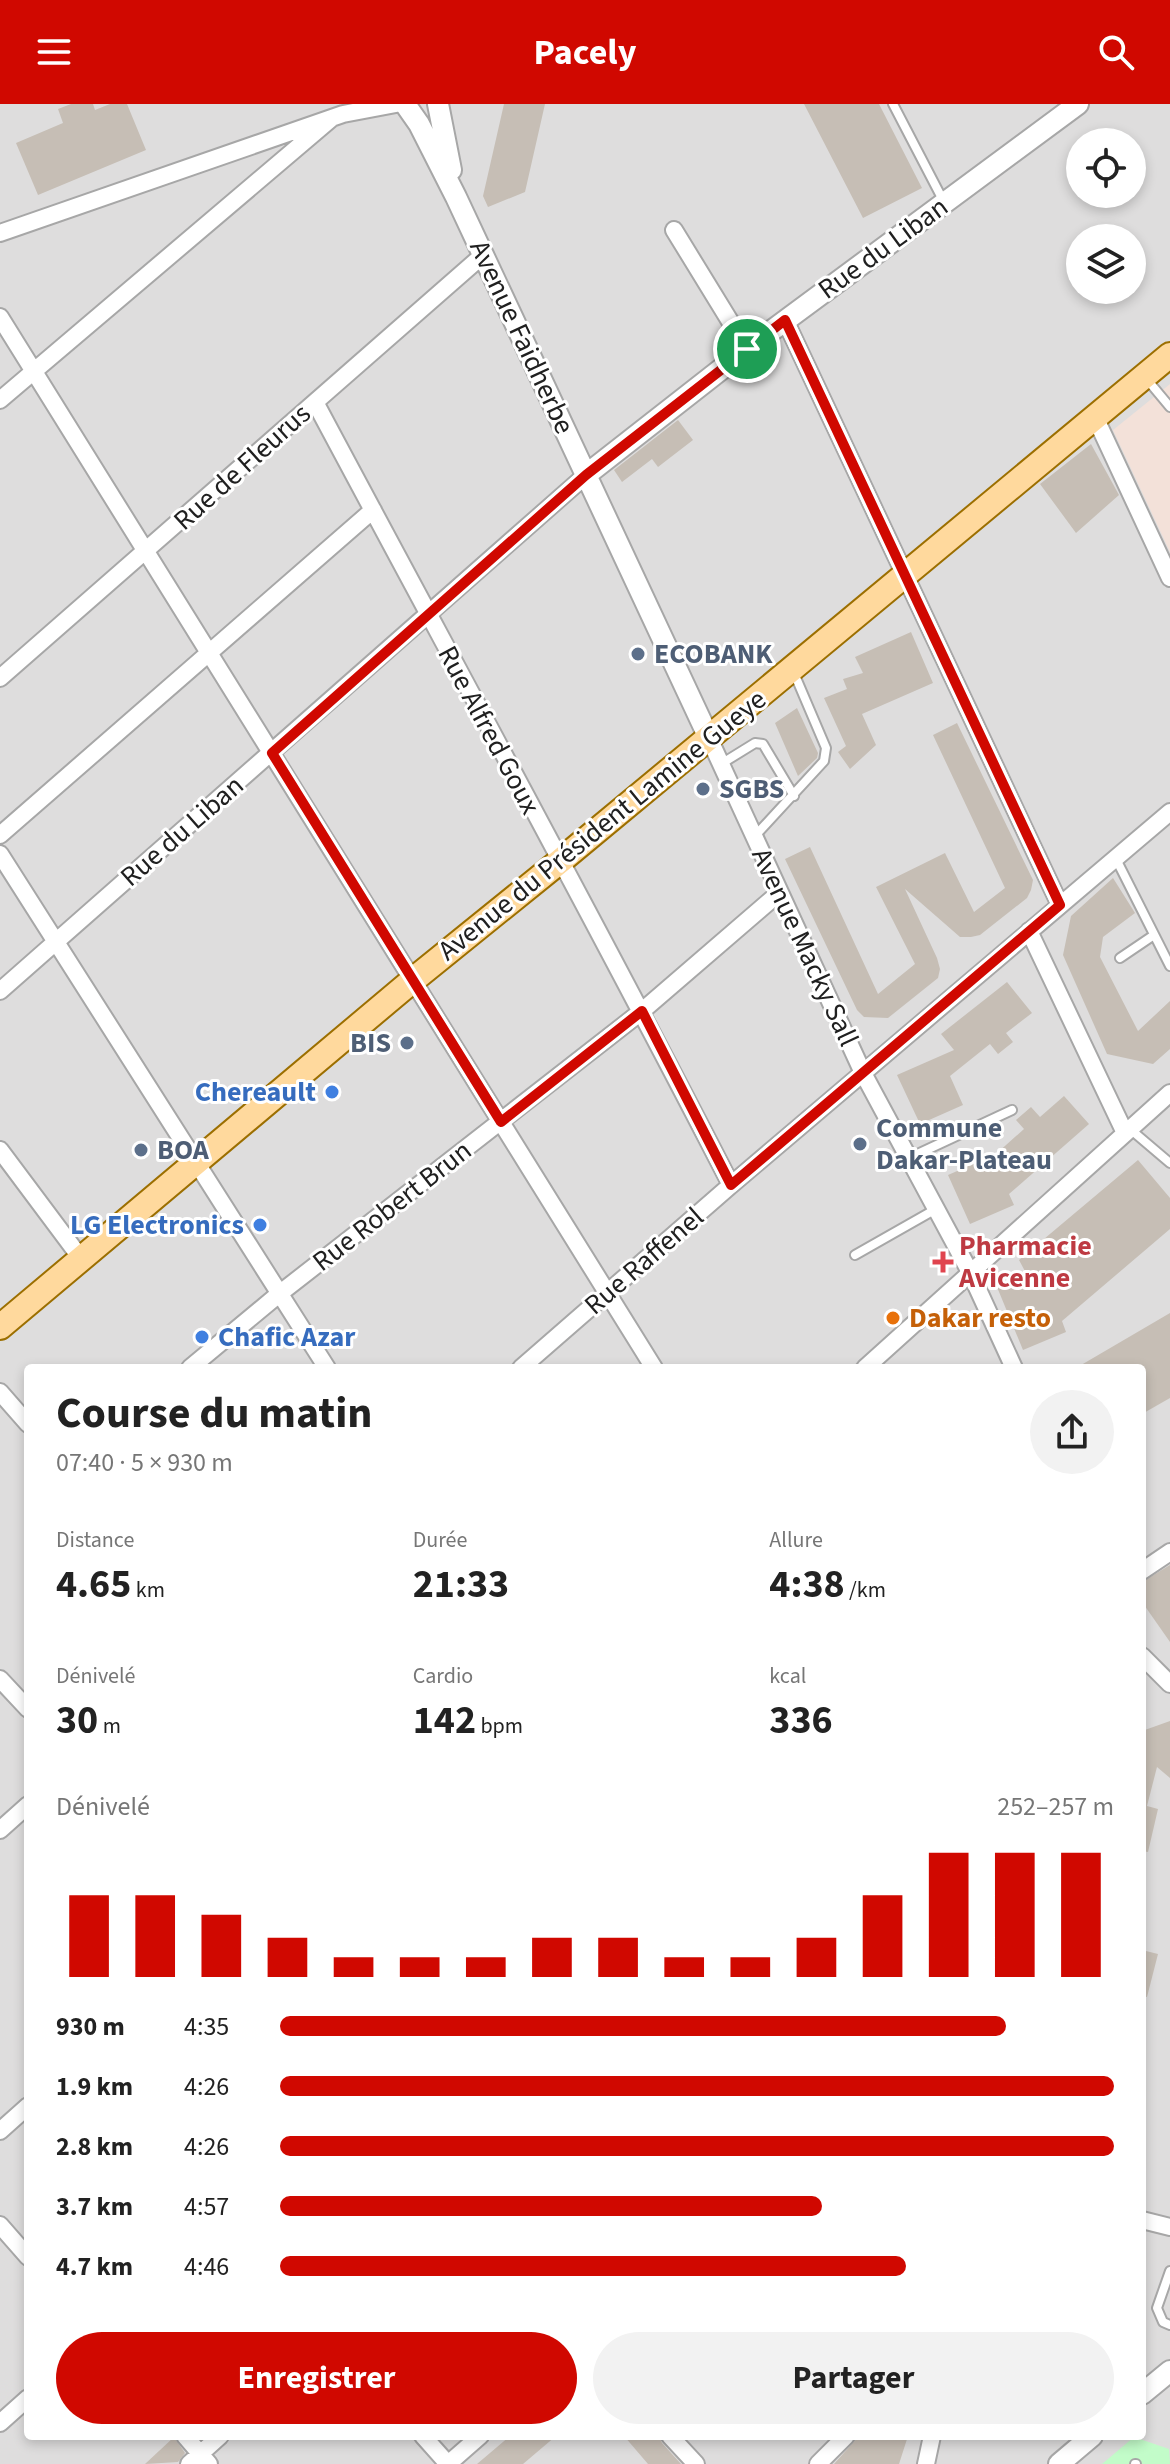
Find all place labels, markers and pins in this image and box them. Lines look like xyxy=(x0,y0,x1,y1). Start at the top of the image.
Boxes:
pin xyxy=(713,315,781,383)
place label: ECOBANK xyxy=(654,634,773,674)
marker: ECOBANK xyxy=(629,645,647,663)
place label: SGBS xyxy=(719,769,784,809)
marker: SGBS xyxy=(694,780,712,798)
place label: BIS xyxy=(350,1023,391,1063)
marker: BIS xyxy=(398,1034,416,1052)
place label: Chereault xyxy=(195,1072,316,1112)
marker: Chereault xyxy=(323,1083,341,1101)
place label: Commune Dakar-Plateau xyxy=(876,1108,1052,1180)
place label: BOA xyxy=(157,1130,210,1170)
marker: Commune Dakar-Plateau xyxy=(851,1135,869,1153)
marker: BOA xyxy=(132,1141,150,1159)
place label: LG Electronics xyxy=(70,1205,244,1245)
marker: LG Electronics xyxy=(251,1216,269,1234)
place label: Pharmacie Avicenne xyxy=(958,1226,1092,1298)
marker: Pharmacie Avicenne xyxy=(934,1253,952,1271)
place label: Dakar resto xyxy=(909,1298,1051,1338)
marker: Dakar resto xyxy=(884,1309,902,1327)
place label: Chafic Azar xyxy=(218,1317,356,1357)
marker: Chafic Azar xyxy=(193,1328,211,1346)

